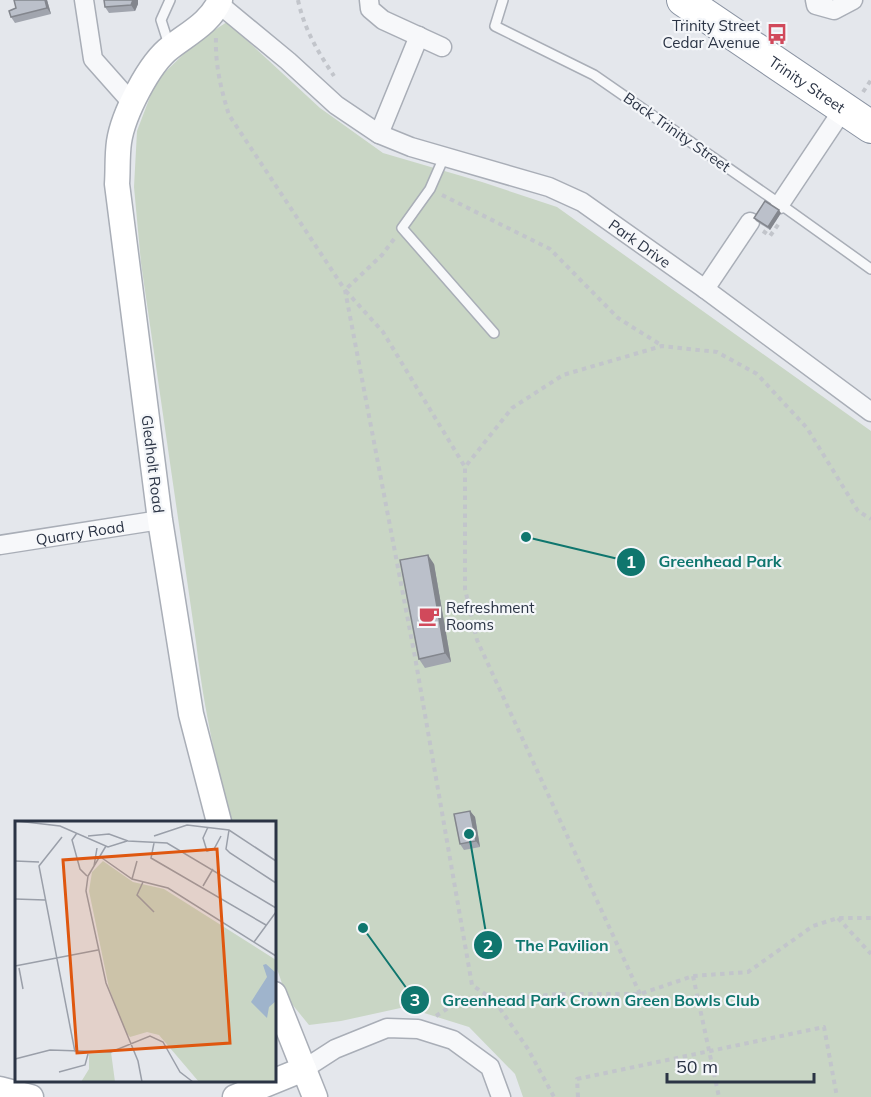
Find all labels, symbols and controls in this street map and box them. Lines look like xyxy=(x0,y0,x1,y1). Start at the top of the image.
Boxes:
place label: Trinity Street Cedar Avenue xyxy=(662,16,760,52)
bus stop icon: Trinity Street Cedar Avenue xyxy=(765,22,789,46)
street label: Trinity Street xyxy=(765,51,849,117)
street label: Back Trinity Street xyxy=(620,88,734,176)
street label: Park Drive xyxy=(605,215,675,272)
street label: Gledholt Road xyxy=(138,414,168,514)
street label: Quarry Road xyxy=(34,516,126,549)
callout: Greenhead Park xyxy=(616,545,793,579)
text: 1 xyxy=(626,550,636,573)
text: Greenhead Park xyxy=(658,551,783,571)
place label: Refreshment Rooms xyxy=(446,598,535,634)
cafe icon: Refreshment Rooms xyxy=(417,604,441,628)
inset map xyxy=(15,821,276,1082)
callout: The Pavilion xyxy=(473,928,620,962)
text: 2 xyxy=(483,934,493,957)
text: The Pavilion xyxy=(515,935,609,955)
callout: Greenhead Park Crown Green Bowls Club xyxy=(400,983,771,1017)
text: 3 xyxy=(410,988,420,1011)
text: Greenhead Park Crown Green Bowls Club xyxy=(442,990,760,1010)
scale bar xyxy=(667,1046,814,1084)
text: 50 m xyxy=(676,1055,718,1078)

